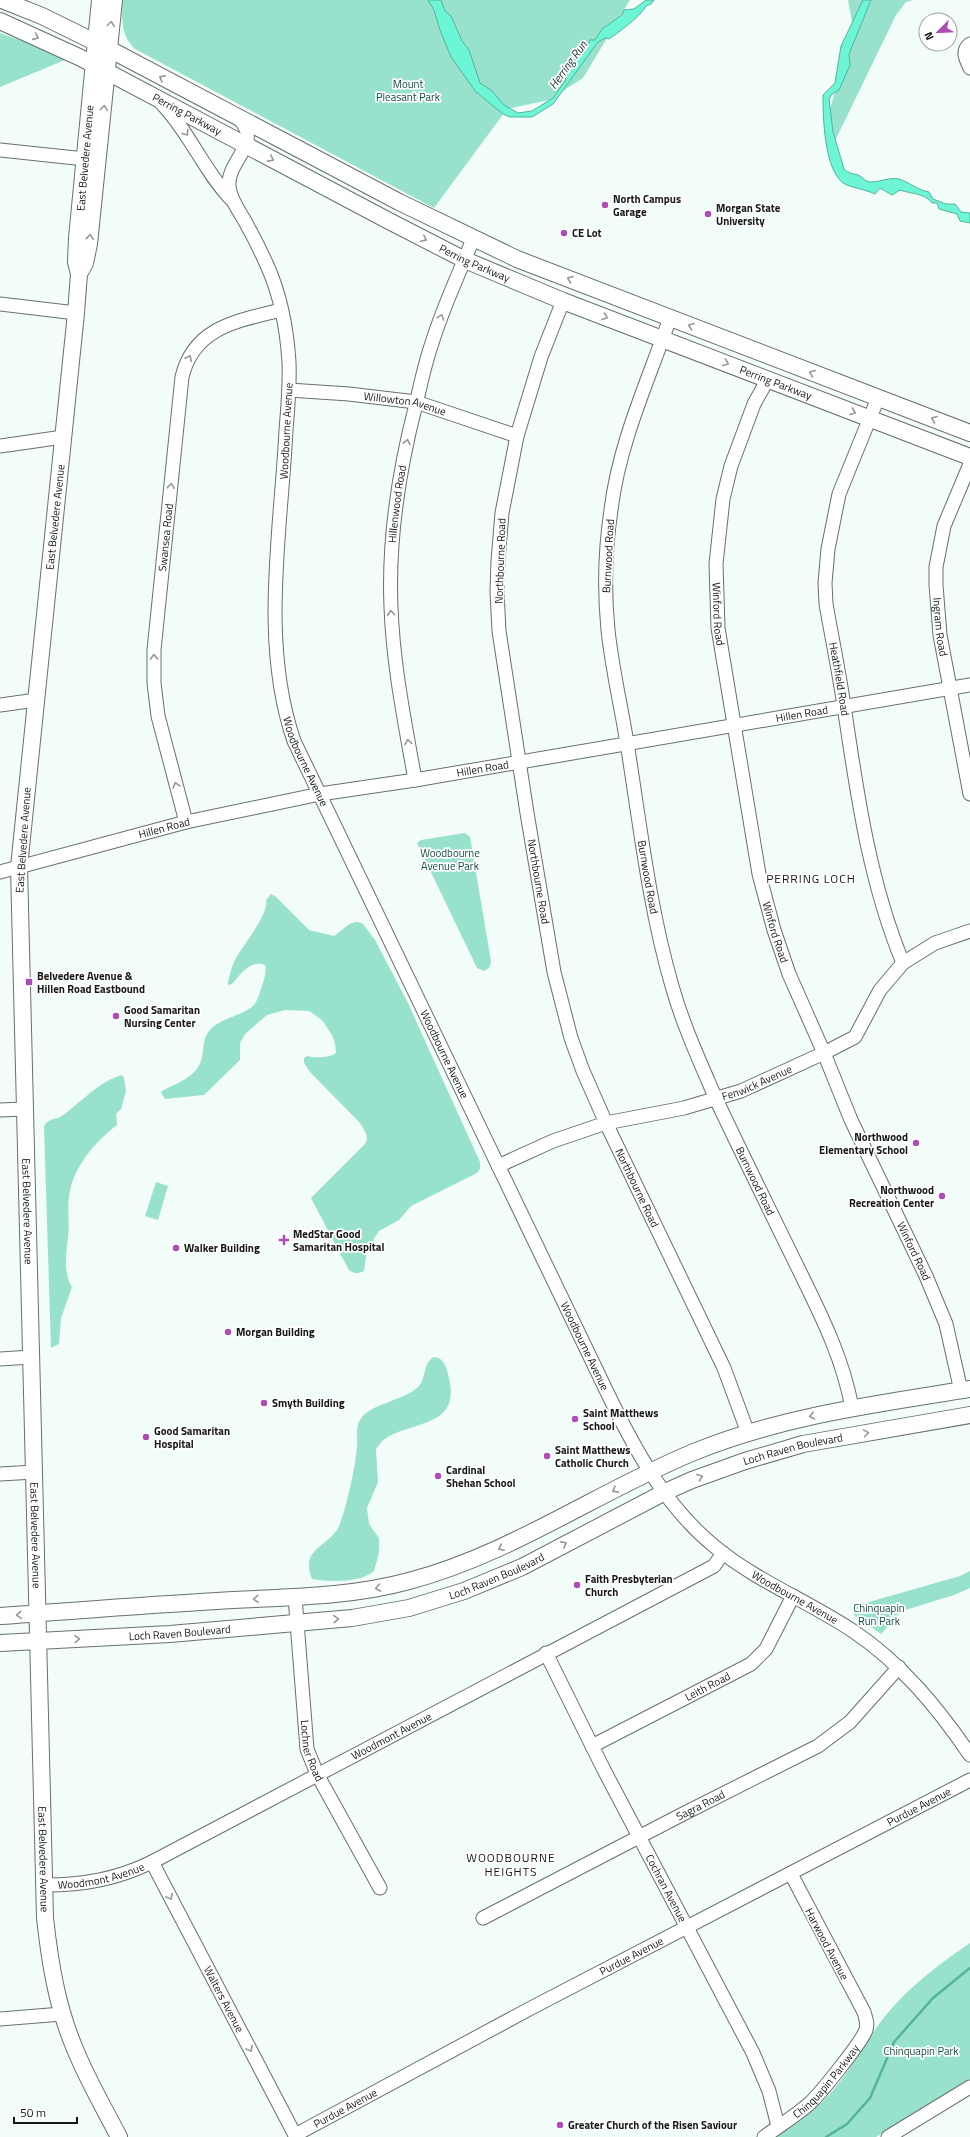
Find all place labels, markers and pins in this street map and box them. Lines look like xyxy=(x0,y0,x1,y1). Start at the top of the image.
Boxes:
place label: North Campus Garage xyxy=(613,191,681,220)
marker: North Campus Garage xyxy=(600,200,610,210)
place label: Morgan State University xyxy=(716,200,781,229)
marker: Morgan State University xyxy=(703,209,713,219)
place label: CE Lot xyxy=(572,225,602,241)
marker: CE Lot xyxy=(559,228,569,238)
place label: Belvedere Avenue & Hillen Road Eastbound xyxy=(37,968,145,997)
marker: Belvedere Avenue & Hillen Road Eastbound xyxy=(24,977,34,987)
place label: Good Samaritan Nursing Center xyxy=(124,1002,200,1031)
marker: Good Samaritan Nursing Center xyxy=(111,1011,121,1021)
place label: Northwood Elementary School xyxy=(819,1129,908,1158)
marker: Northwood Elementary School xyxy=(911,1138,921,1148)
place label: Northwood Recreation Center xyxy=(849,1182,934,1211)
marker: Northwood Recreation Center xyxy=(937,1191,947,1201)
place label: MedStar Good Samaritan Hospital xyxy=(293,1226,384,1255)
marker: MedStar Good Samaritan Hospital xyxy=(278,1234,290,1246)
place label: Walker Building xyxy=(184,1240,260,1256)
marker: Walker Building xyxy=(171,1243,181,1253)
place label: Morgan Building xyxy=(236,1324,315,1340)
marker: Morgan Building xyxy=(223,1327,233,1337)
place label: Smyth Building xyxy=(272,1395,345,1411)
marker: Smyth Building xyxy=(259,1398,269,1408)
place label: Saint Matthews School xyxy=(583,1405,658,1434)
marker: Saint Matthews School xyxy=(570,1414,580,1424)
place label: Good Samaritan Hospital xyxy=(154,1423,230,1452)
marker: Good Samaritan Hospital xyxy=(141,1432,151,1442)
place label: Saint Matthews Catholic Church xyxy=(555,1442,630,1471)
marker: Saint Matthews Catholic Church xyxy=(542,1451,552,1461)
place label: Cardinal Shehan School xyxy=(446,1462,516,1491)
marker: Cardinal Shehan School xyxy=(433,1471,443,1481)
place label: Faith Presbyterian Church xyxy=(585,1571,673,1600)
marker: Faith Presbyterian Church xyxy=(572,1580,582,1590)
place label: Greater Church of the Risen Saviour xyxy=(568,2117,737,2133)
marker: Greater Church of the Risen Saviour xyxy=(555,2120,565,2130)

